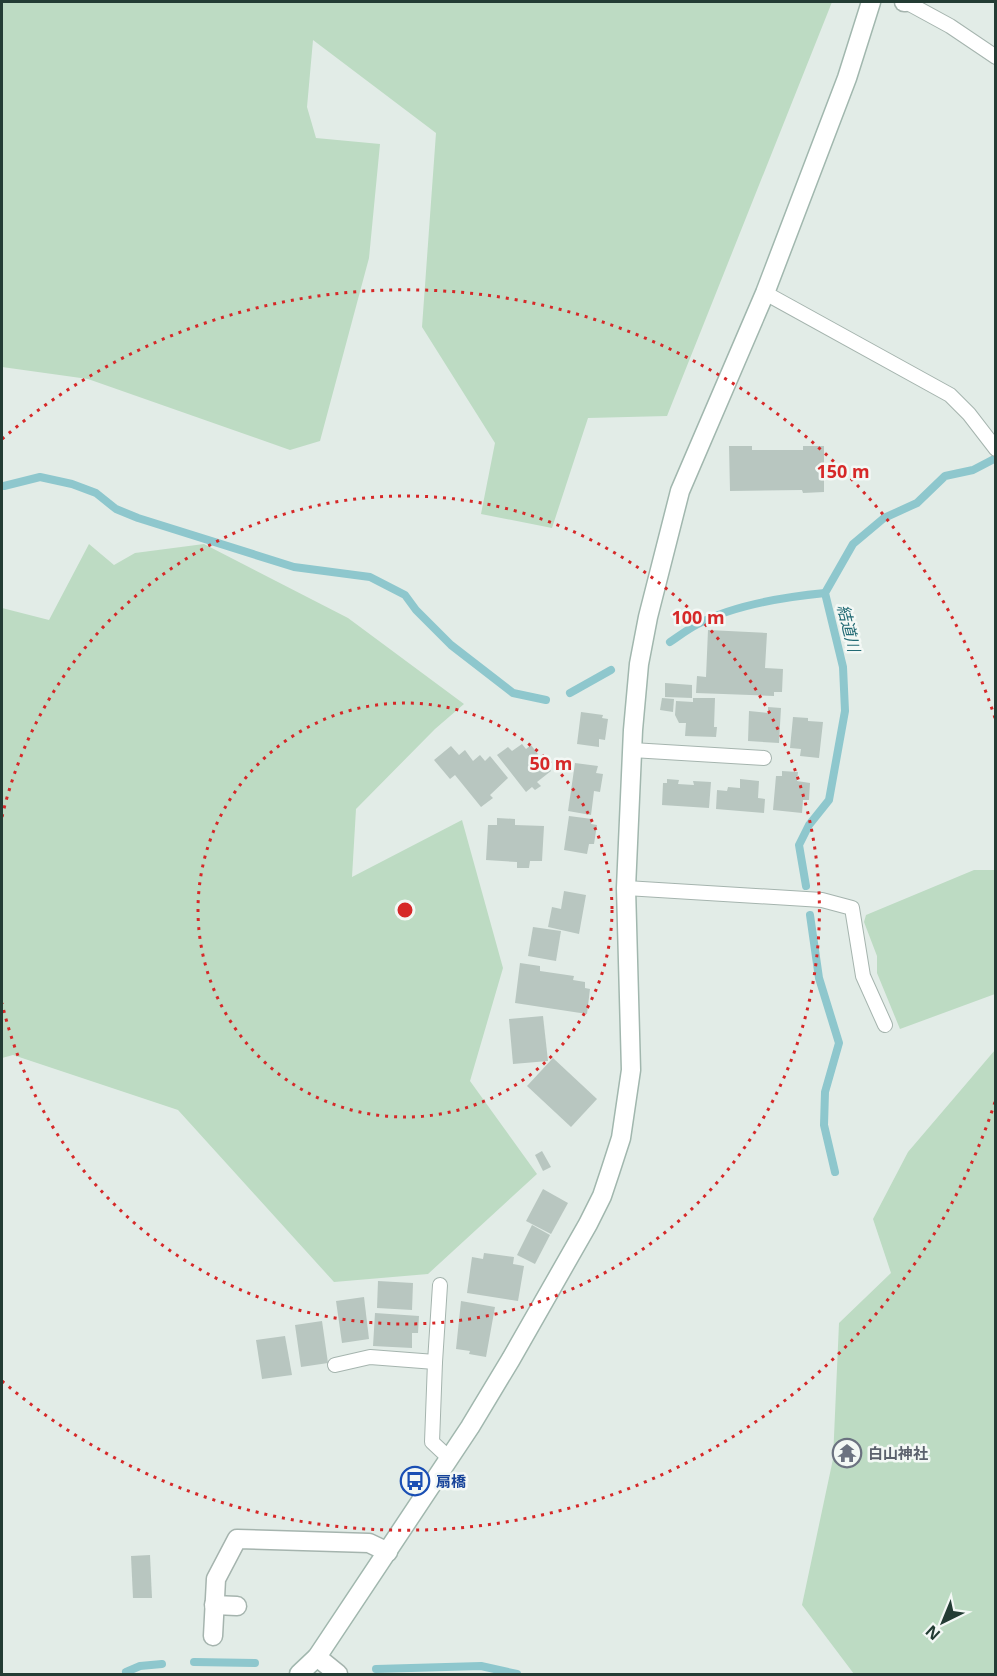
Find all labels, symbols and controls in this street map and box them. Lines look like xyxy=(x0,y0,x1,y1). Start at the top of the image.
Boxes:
text: 150 m xyxy=(816,459,870,483)
water label: 結道川 xyxy=(833,602,866,656)
text: 100 m xyxy=(671,605,725,629)
text: 50 m xyxy=(530,751,572,775)
centre of rings xyxy=(395,900,415,920)
temple icon: 白山神社 xyxy=(831,1437,863,1469)
place label: 白山神社 xyxy=(868,1443,928,1463)
bus stop icon: 扇橋 xyxy=(399,1465,431,1497)
place label: 扇橋 xyxy=(436,1471,467,1491)
north arrow xyxy=(913,1592,973,1652)
text: N xyxy=(921,1620,945,1645)

